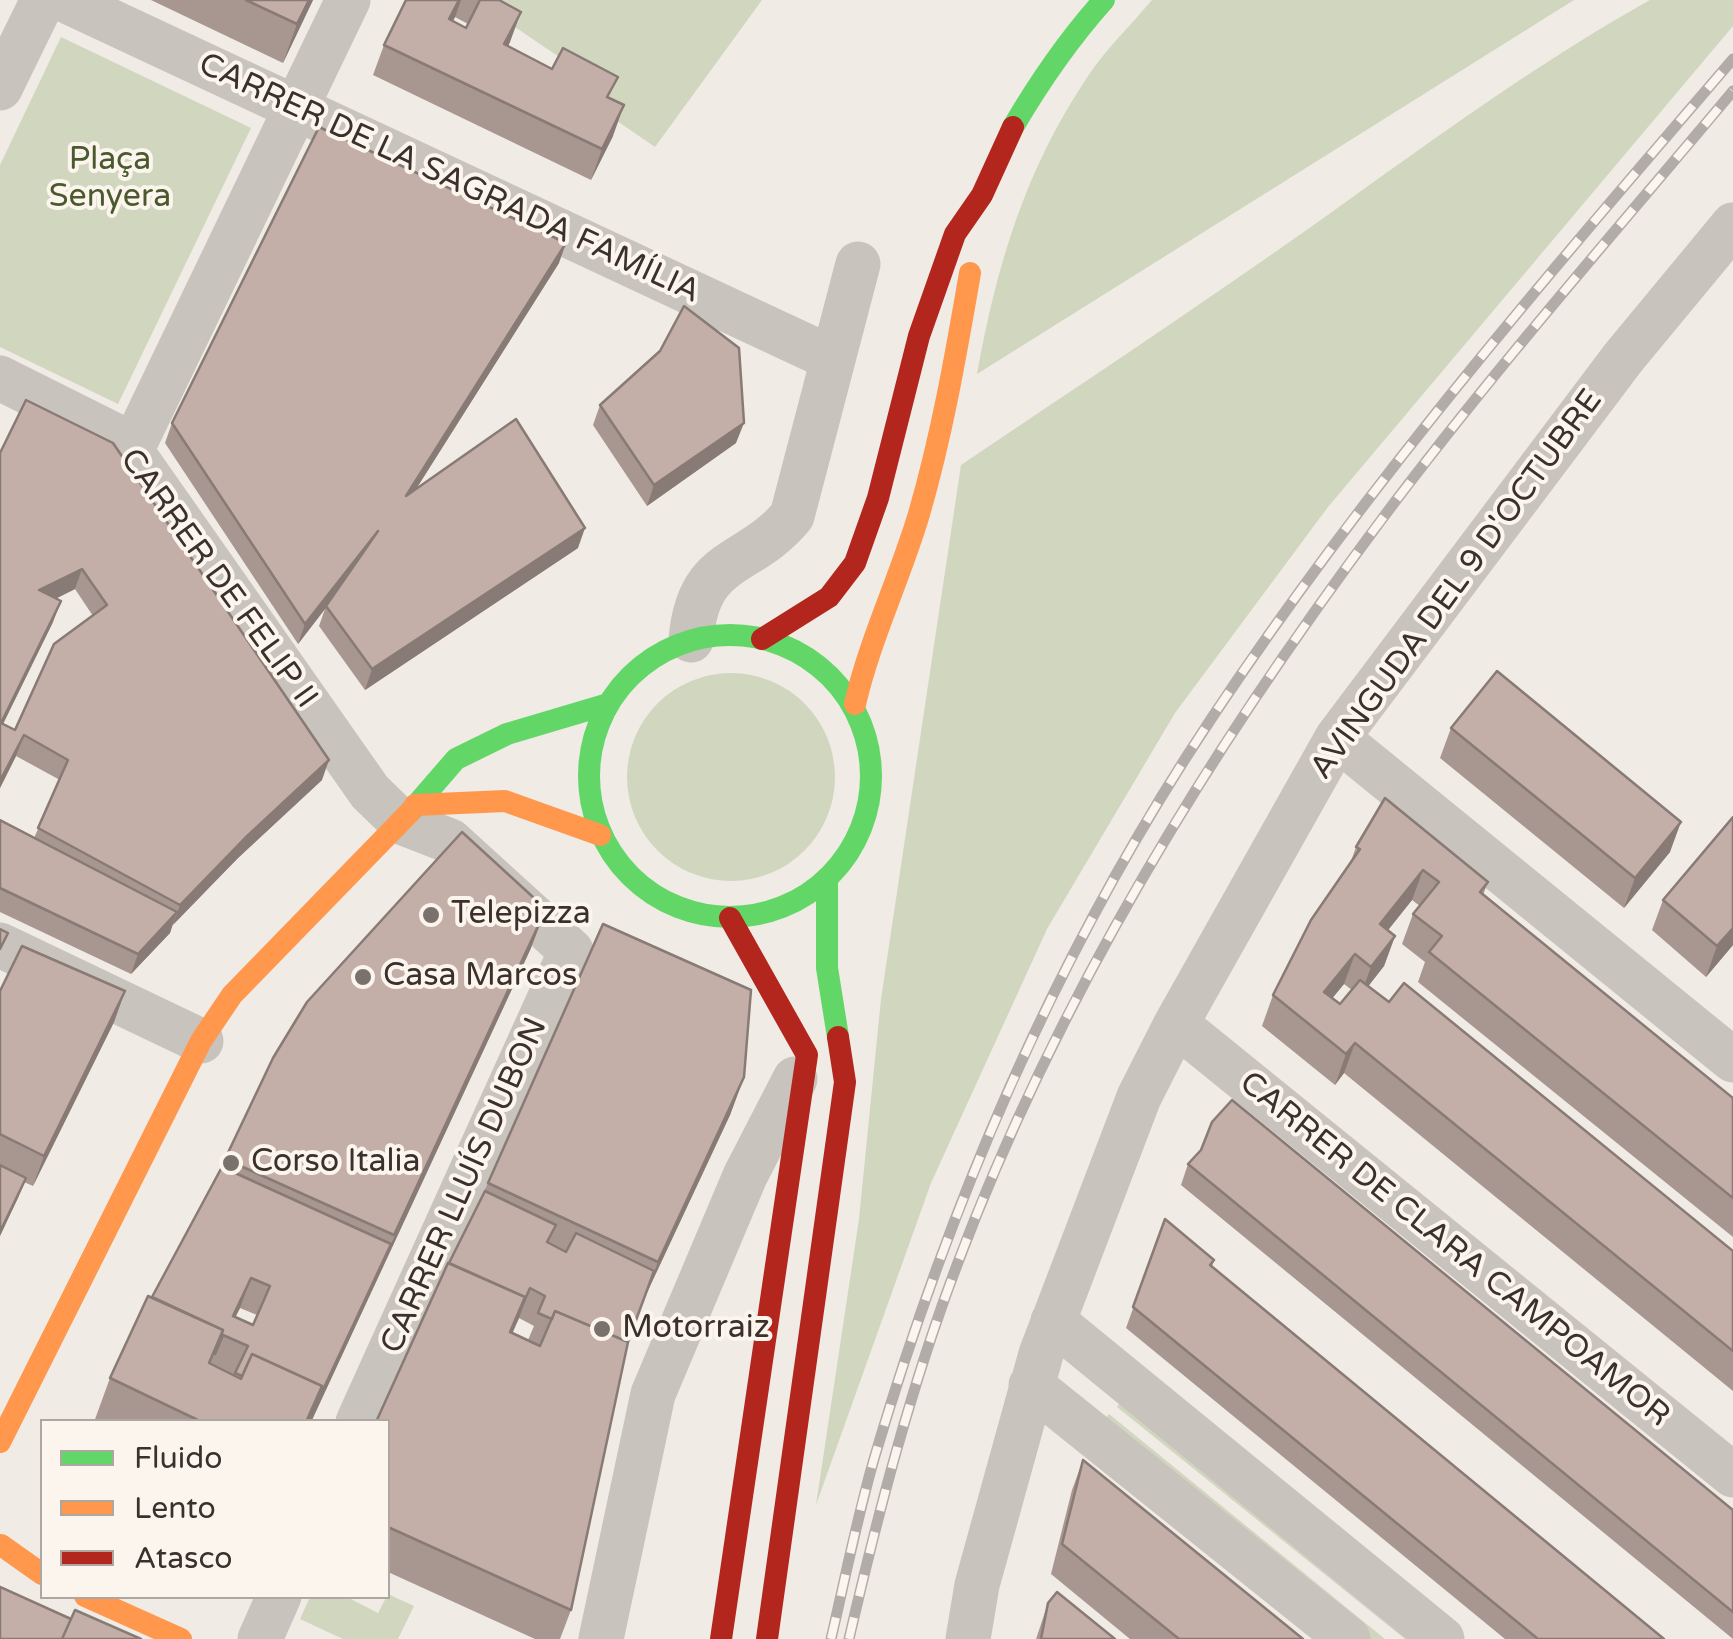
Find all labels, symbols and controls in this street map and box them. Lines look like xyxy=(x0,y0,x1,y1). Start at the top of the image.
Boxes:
street label: CARRER DE LA SAGRADA FAMÍLIA xyxy=(192,46,706,312)
park label: Plaça Senyera xyxy=(49,142,171,217)
street label: AVINGUDA DEL 9 D'OCTUBRE xyxy=(1303,383,1611,787)
street label: CARRER DE FELIP II xyxy=(111,442,325,716)
place label: Telepizza xyxy=(451,896,591,934)
marker: Telepizza xyxy=(420,904,442,926)
place label: Casa Marcos xyxy=(383,958,577,996)
marker: Casa Marcos xyxy=(352,966,374,988)
street label: CARRER LLUÍS DUBON xyxy=(374,1012,556,1360)
street label: CARRER DE CLARA CAMPOAMOR xyxy=(1231,1064,1677,1436)
place label: Corso Italia xyxy=(251,1144,420,1182)
marker: Corso Italia xyxy=(220,1152,242,1174)
place label: Motorraiz xyxy=(622,1310,770,1348)
marker: Motorraiz xyxy=(591,1318,613,1340)
legend xyxy=(40,1419,390,1599)
text: Fluido xyxy=(134,1440,222,1477)
text: Lento xyxy=(134,1490,216,1527)
text: Atasco xyxy=(134,1540,233,1577)

